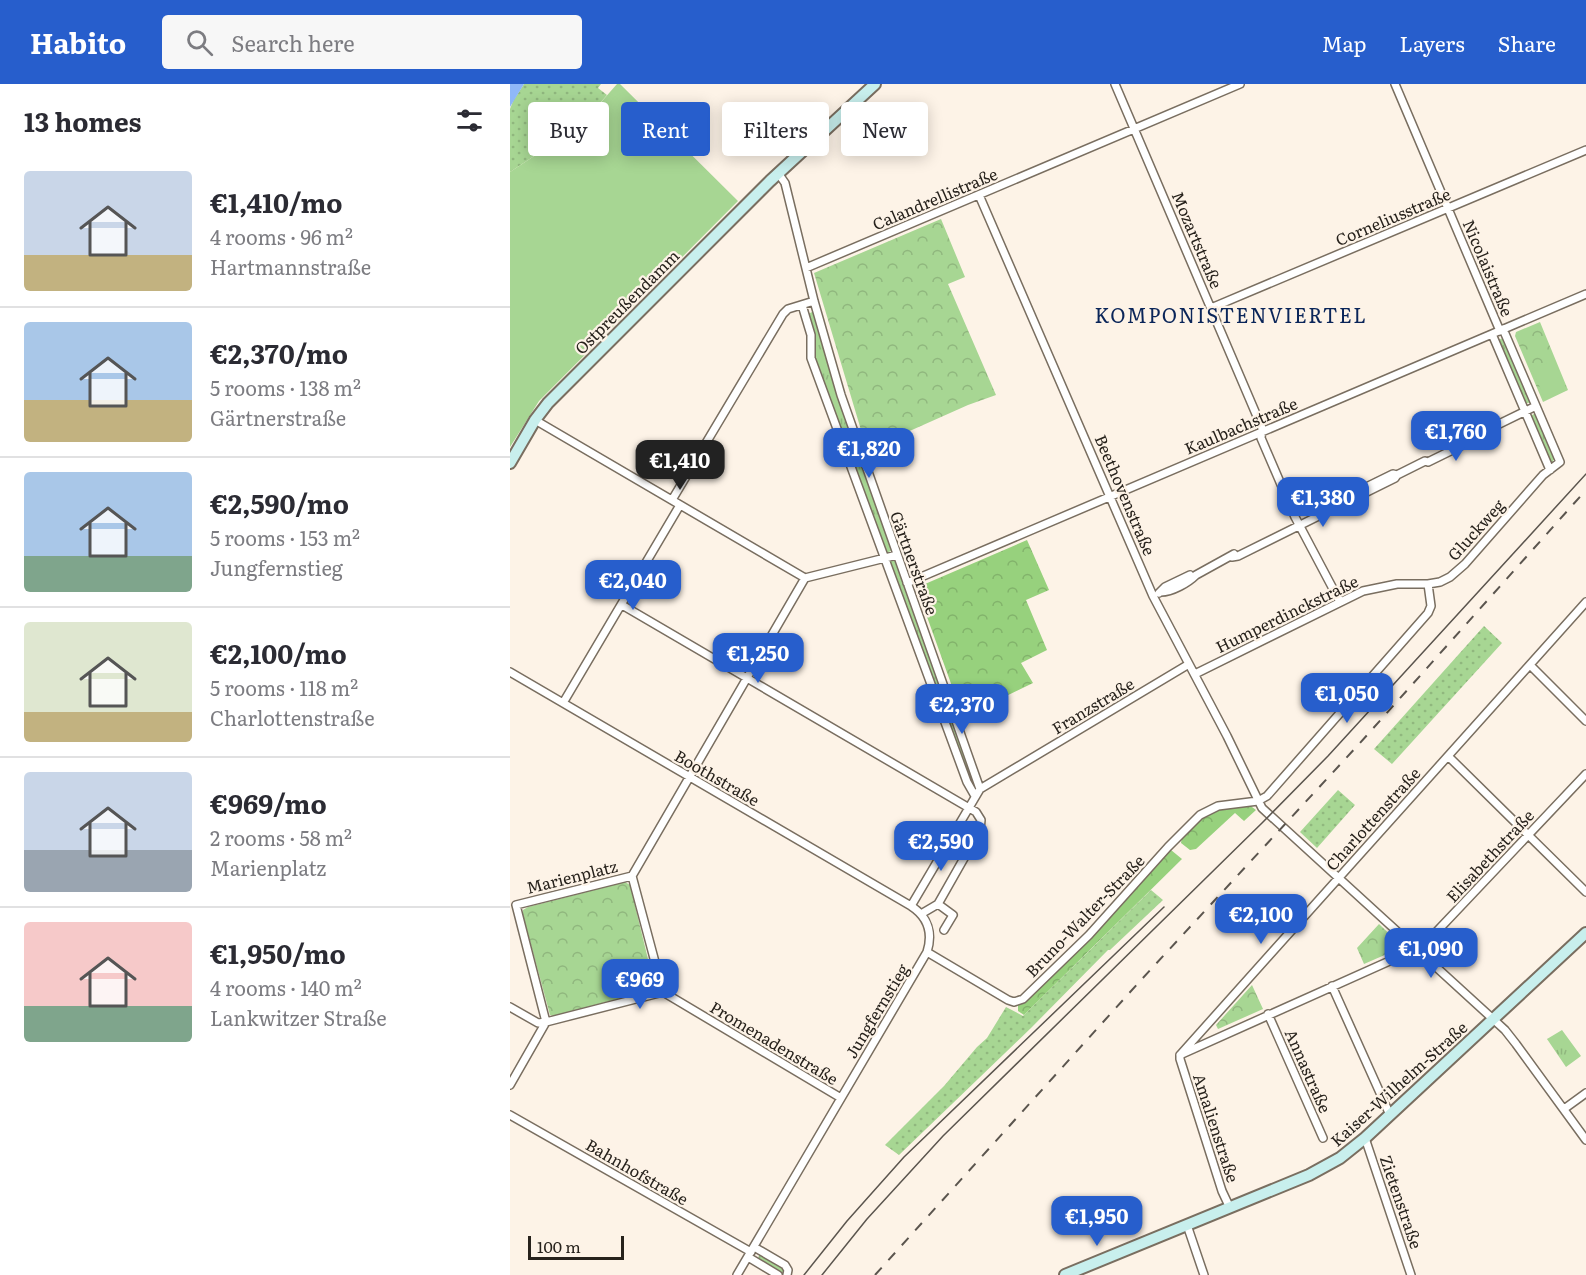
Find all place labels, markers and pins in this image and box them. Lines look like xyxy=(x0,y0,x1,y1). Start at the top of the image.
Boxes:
pin: €1,760 xyxy=(1407,411,1505,462)
pin: €1,820 xyxy=(820,428,918,479)
pin: €1,410 xyxy=(631,440,729,491)
pin: €1,380 xyxy=(1274,477,1372,528)
pin: €2,040 xyxy=(584,560,682,611)
pin: €1,250 xyxy=(709,633,807,684)
pin: €1,050 xyxy=(1298,673,1396,724)
pin: €2,370 xyxy=(913,684,1011,735)
pin: €2,590 xyxy=(892,821,990,872)
pin: €2,100 xyxy=(1212,894,1310,945)
pin: €1,090 xyxy=(1382,928,1480,979)
pin: €969 xyxy=(604,959,676,1010)
pin: €1,950 xyxy=(1048,1196,1146,1247)

